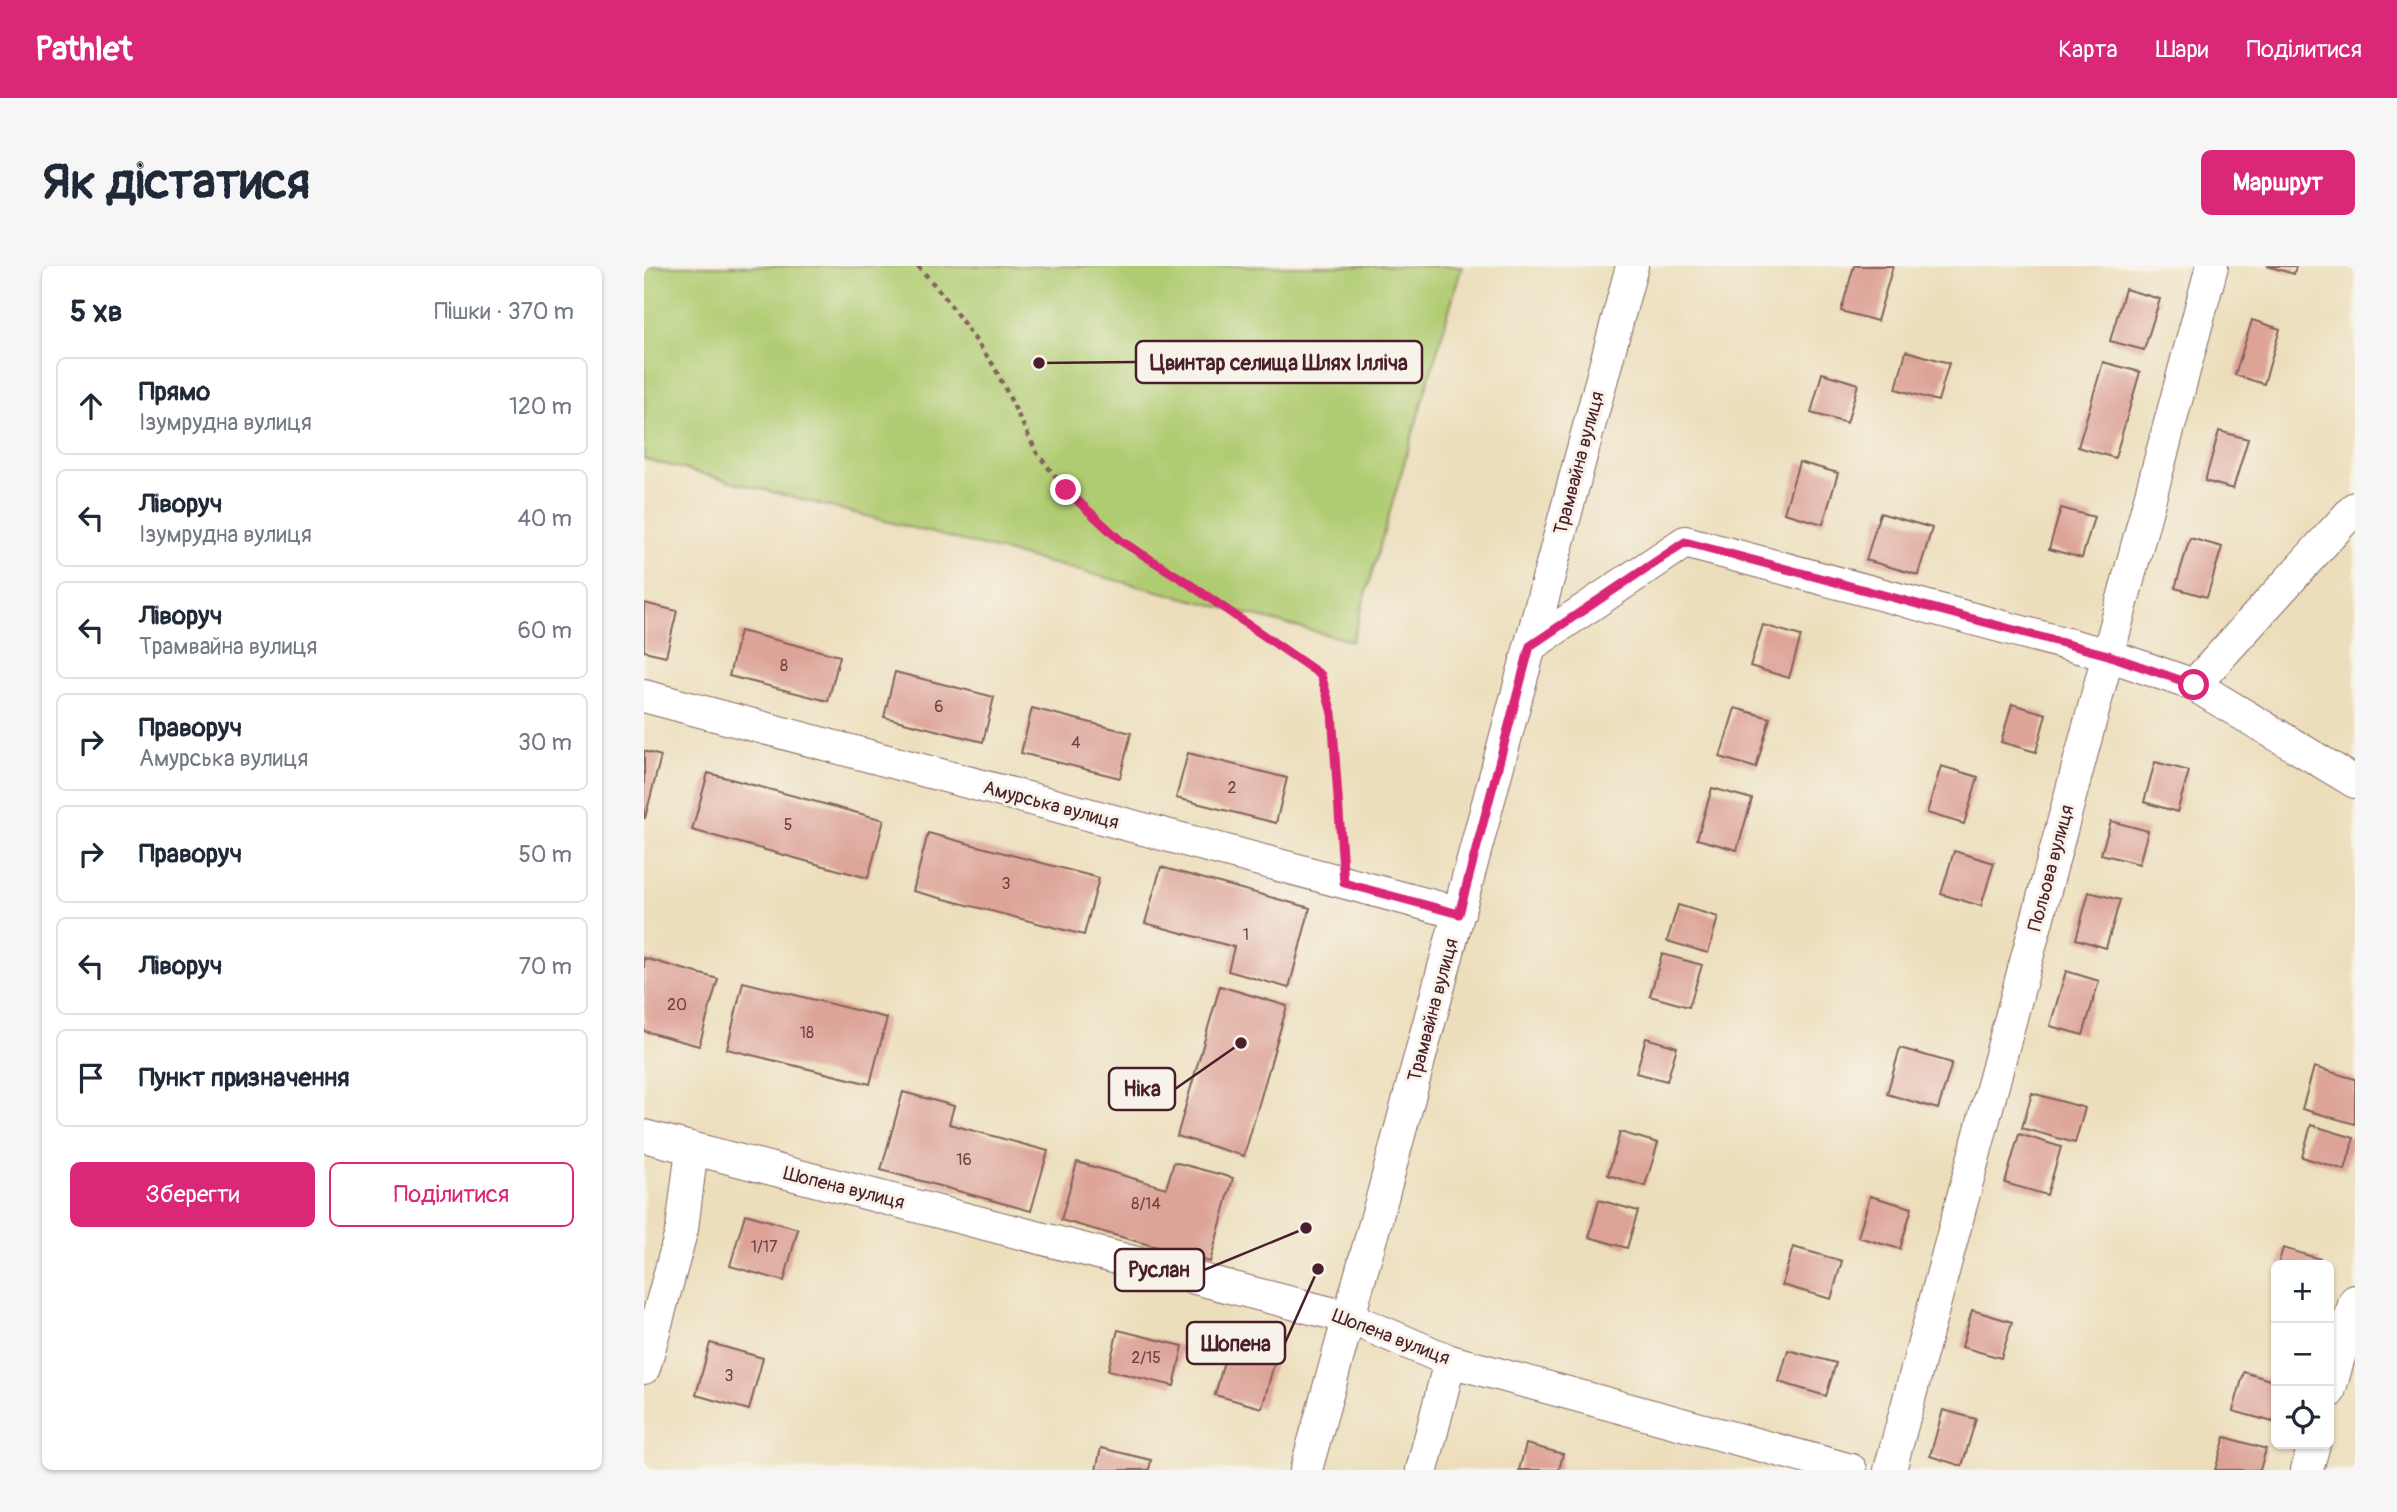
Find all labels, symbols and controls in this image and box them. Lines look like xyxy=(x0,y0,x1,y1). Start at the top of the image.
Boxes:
text: Pathlet xyxy=(35,29,132,70)
text: Карта xyxy=(2058,35,2118,64)
text: Шари xyxy=(2156,35,2209,64)
text: Поділитися xyxy=(2247,35,2362,64)
button: Маршрут xyxy=(2201,150,2355,215)
text: Як дістатися xyxy=(42,152,310,213)
text: 5 хв xyxy=(70,293,123,330)
text: Пішки · 370 m xyxy=(434,297,574,326)
callout: Цвинтар селища Шлях Ілліча xyxy=(1136,341,1422,383)
text: Цвинтар селища Шлях Ілліча xyxy=(1150,350,1408,377)
text: Прямо xyxy=(139,376,210,408)
icon: ahead xyxy=(72,387,110,425)
street label: Трамвайна вулиця xyxy=(1548,389,1610,537)
text: 120 m xyxy=(509,392,572,421)
text: Ізумрудна вулиця xyxy=(139,408,312,437)
route end xyxy=(1050,474,1081,505)
text: Ліворуч xyxy=(139,488,223,520)
icon: left xyxy=(72,499,110,537)
text: 40 m xyxy=(518,504,572,533)
text: Ізумрудна вулиця xyxy=(139,520,312,549)
text: Ліворуч xyxy=(139,600,223,632)
icon: left xyxy=(72,611,110,649)
text: 60 m xyxy=(517,616,572,645)
text: Трамвайна вулиця xyxy=(139,632,317,661)
house number: 8 xyxy=(780,656,788,676)
route start xyxy=(2178,669,2209,700)
house number: 6 xyxy=(934,697,944,717)
text: Праворуч xyxy=(139,712,242,744)
icon: right xyxy=(72,723,110,761)
text: 30 m xyxy=(518,728,572,757)
house number: 4 xyxy=(1071,733,1081,753)
text: Амурська вулиця xyxy=(139,744,308,773)
street label: Амурська вулиця xyxy=(980,775,1122,835)
house number: 2 xyxy=(1228,778,1237,798)
street label: Польова вулиця xyxy=(2023,802,2079,934)
house number: 5 xyxy=(784,815,792,835)
icon: right xyxy=(72,835,110,873)
text: Праворуч xyxy=(139,838,242,870)
text: 50 m xyxy=(518,840,572,869)
house number: 3 xyxy=(1002,874,1011,894)
house number: 1 xyxy=(1243,925,1249,945)
street label: Трамвайна вулиця xyxy=(1402,936,1464,1084)
icon: left xyxy=(72,947,110,985)
text: Ліворуч xyxy=(139,950,223,982)
text: 70 m xyxy=(519,952,572,981)
house number: 20 xyxy=(667,995,687,1015)
house number: 18 xyxy=(800,1023,814,1043)
icon: arrive xyxy=(72,1059,110,1097)
text: Пункт призначення xyxy=(139,1062,350,1094)
callout: Ніка xyxy=(1109,1068,1175,1110)
text: Ніка xyxy=(1123,1076,1161,1103)
house number: 16 xyxy=(956,1150,972,1170)
street label: Шопена вулиця xyxy=(781,1161,907,1215)
button: Зберегти xyxy=(70,1162,315,1227)
button: Поділитися xyxy=(329,1162,574,1227)
house number: 8/14 xyxy=(1131,1194,1161,1214)
house number: 1/17 xyxy=(751,1237,778,1257)
callout: Руслан xyxy=(1115,1249,1204,1291)
text: Руслан xyxy=(1128,1257,1190,1284)
map controls xyxy=(2271,1260,2334,1449)
button: + xyxy=(2271,1260,2334,1323)
street label: Шопена вулиця xyxy=(1329,1304,1453,1370)
callout: Шопена xyxy=(1187,1322,1285,1364)
button: − xyxy=(2271,1323,2334,1386)
text: Шопена xyxy=(1200,1331,1271,1358)
house number: 2/15 xyxy=(1131,1348,1161,1368)
house number: 3 xyxy=(725,1366,734,1386)
button: locate xyxy=(2271,1386,2334,1449)

